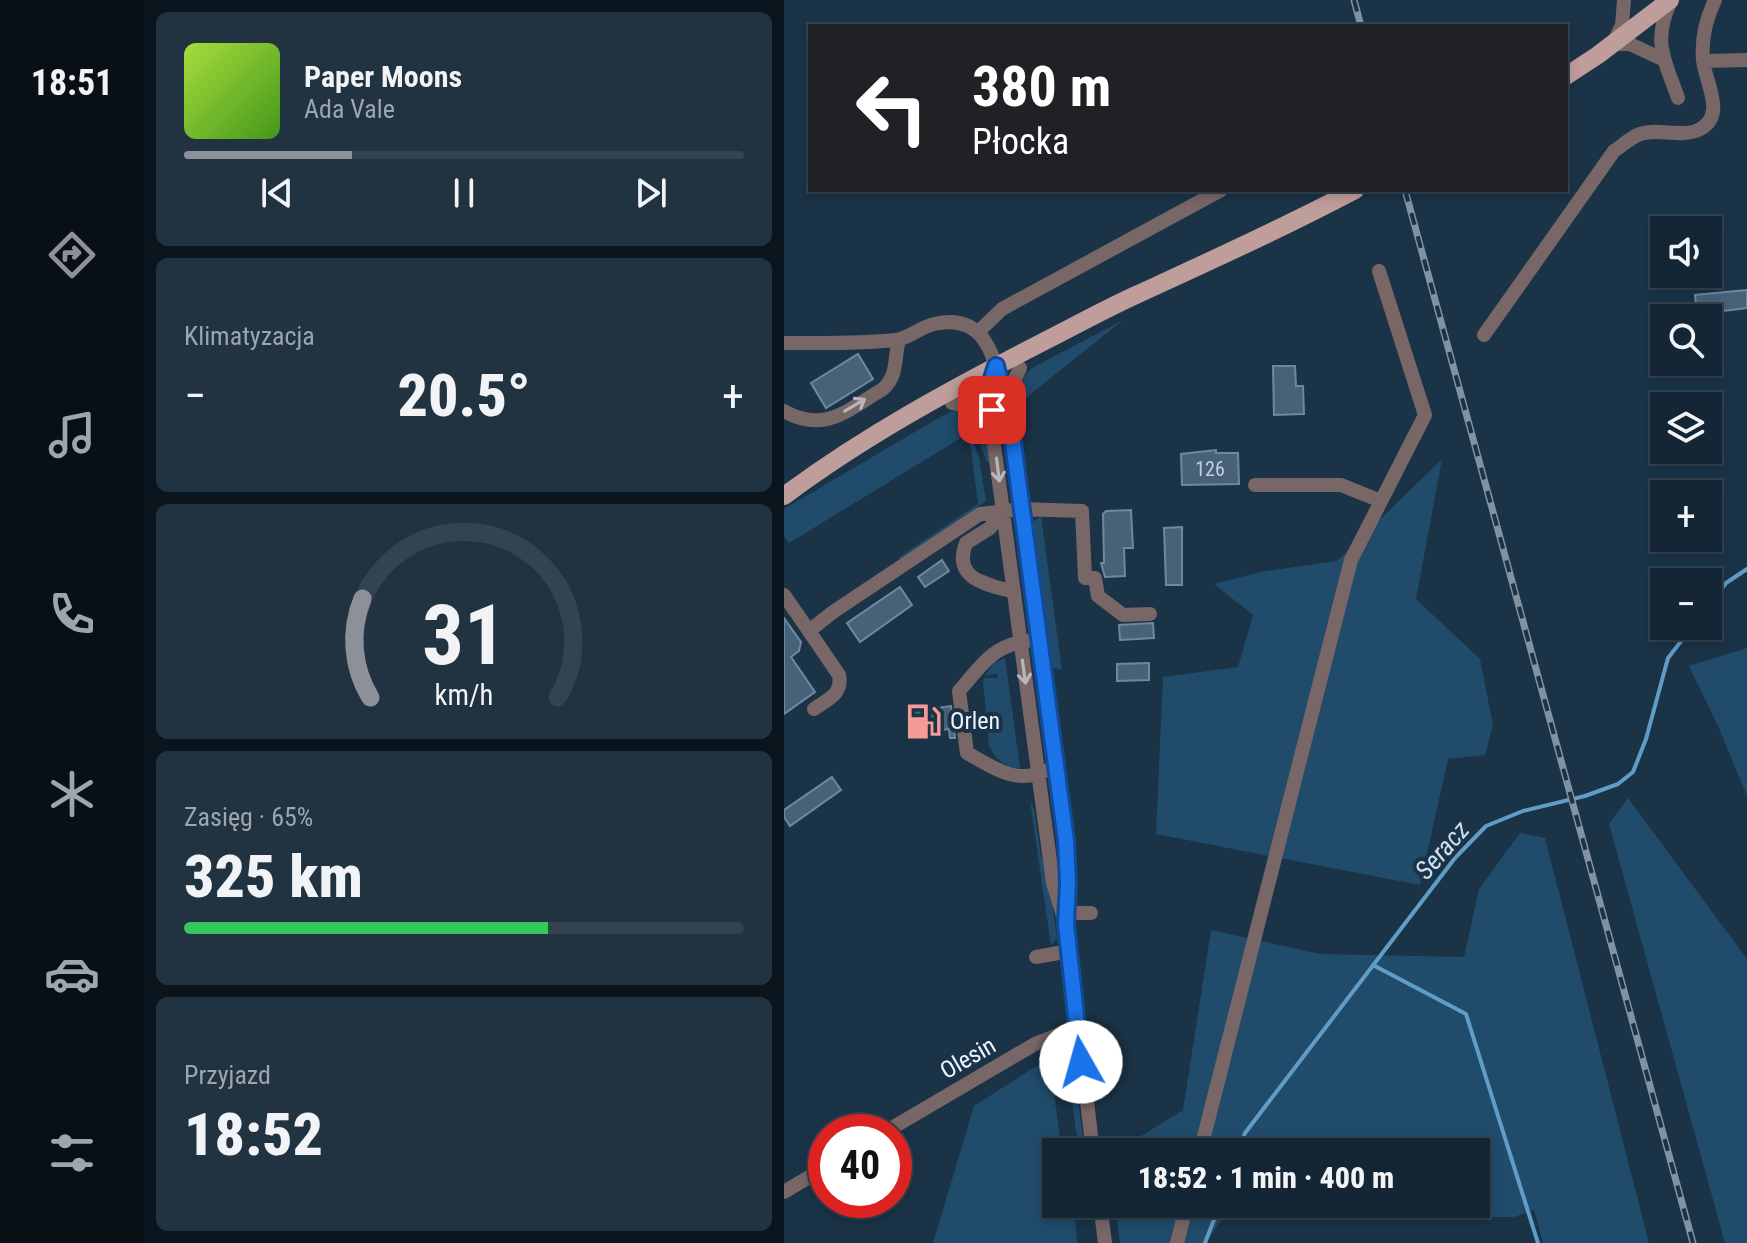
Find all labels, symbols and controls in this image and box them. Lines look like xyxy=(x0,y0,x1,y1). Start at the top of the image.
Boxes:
text: 380 m xyxy=(972,54,1111,120)
icon: left xyxy=(840,56,944,160)
text: Paper Moons xyxy=(304,59,462,94)
text: 18:51 xyxy=(31,62,113,104)
text: Ada Vale xyxy=(304,94,395,124)
text: Płocka xyxy=(972,121,1069,163)
icon: previous xyxy=(255,171,299,215)
icon: pause xyxy=(442,171,486,215)
icon: next xyxy=(629,171,673,215)
map controls xyxy=(1650,216,1722,640)
button: sound xyxy=(1650,216,1722,288)
icon: directions xyxy=(44,227,100,283)
button: search xyxy=(1650,304,1722,376)
text: Klimatyzacja xyxy=(184,321,315,351)
text: 20.5° xyxy=(398,360,531,431)
text: − xyxy=(184,370,206,422)
text: + xyxy=(722,370,744,422)
pin xyxy=(958,376,1026,444)
icon: arrive xyxy=(970,388,1014,432)
button: layers xyxy=(1650,392,1722,464)
one-way arrow xyxy=(843,397,866,413)
icon: music xyxy=(44,407,100,463)
one-way arrow xyxy=(991,457,1006,483)
house number: 126 xyxy=(1195,457,1225,481)
button: + xyxy=(1650,480,1722,552)
button: − xyxy=(1650,568,1722,640)
icon: phone xyxy=(44,586,100,642)
text: 31 xyxy=(422,586,506,683)
one-way arrow xyxy=(1017,658,1032,684)
text: km/h xyxy=(435,678,493,712)
fuel station icon: Orlen xyxy=(905,702,943,740)
place label: Orlen xyxy=(950,707,1000,735)
icon: climate xyxy=(44,766,100,822)
text: Zasięg · 65% xyxy=(184,802,313,832)
water label: Seracz xyxy=(1409,815,1475,885)
text: 325 km xyxy=(184,841,363,912)
icon: car xyxy=(44,946,100,1002)
position arrow xyxy=(1039,1020,1123,1104)
street label: Olesin xyxy=(935,1031,1001,1085)
text: Przyjazd xyxy=(184,1060,271,1090)
text: 18:52 xyxy=(184,1099,323,1170)
speed limit sign: 40 xyxy=(808,1114,912,1218)
icon: filters xyxy=(44,1125,100,1181)
text: 18:52 · 1 min · 400 m xyxy=(1138,1160,1394,1195)

